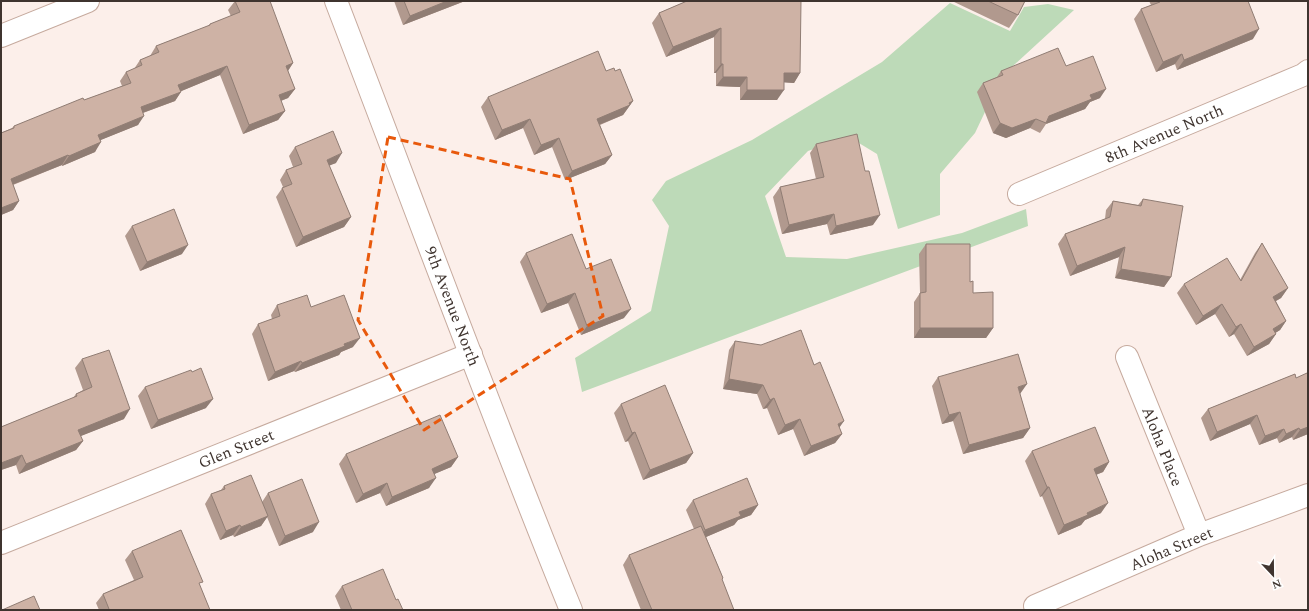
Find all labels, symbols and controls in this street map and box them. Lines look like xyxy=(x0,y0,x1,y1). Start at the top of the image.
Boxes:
street label: 8th Avenue North xyxy=(1101,98,1227,170)
street label: 9th Avenue North xyxy=(418,243,486,370)
street label: Aloha Place xyxy=(1135,403,1189,490)
street label: Glen Street xyxy=(195,423,278,475)
street label: Aloha Street xyxy=(1126,521,1217,577)
north arrow xyxy=(1253,555,1293,595)
text: N xyxy=(1269,574,1284,593)

